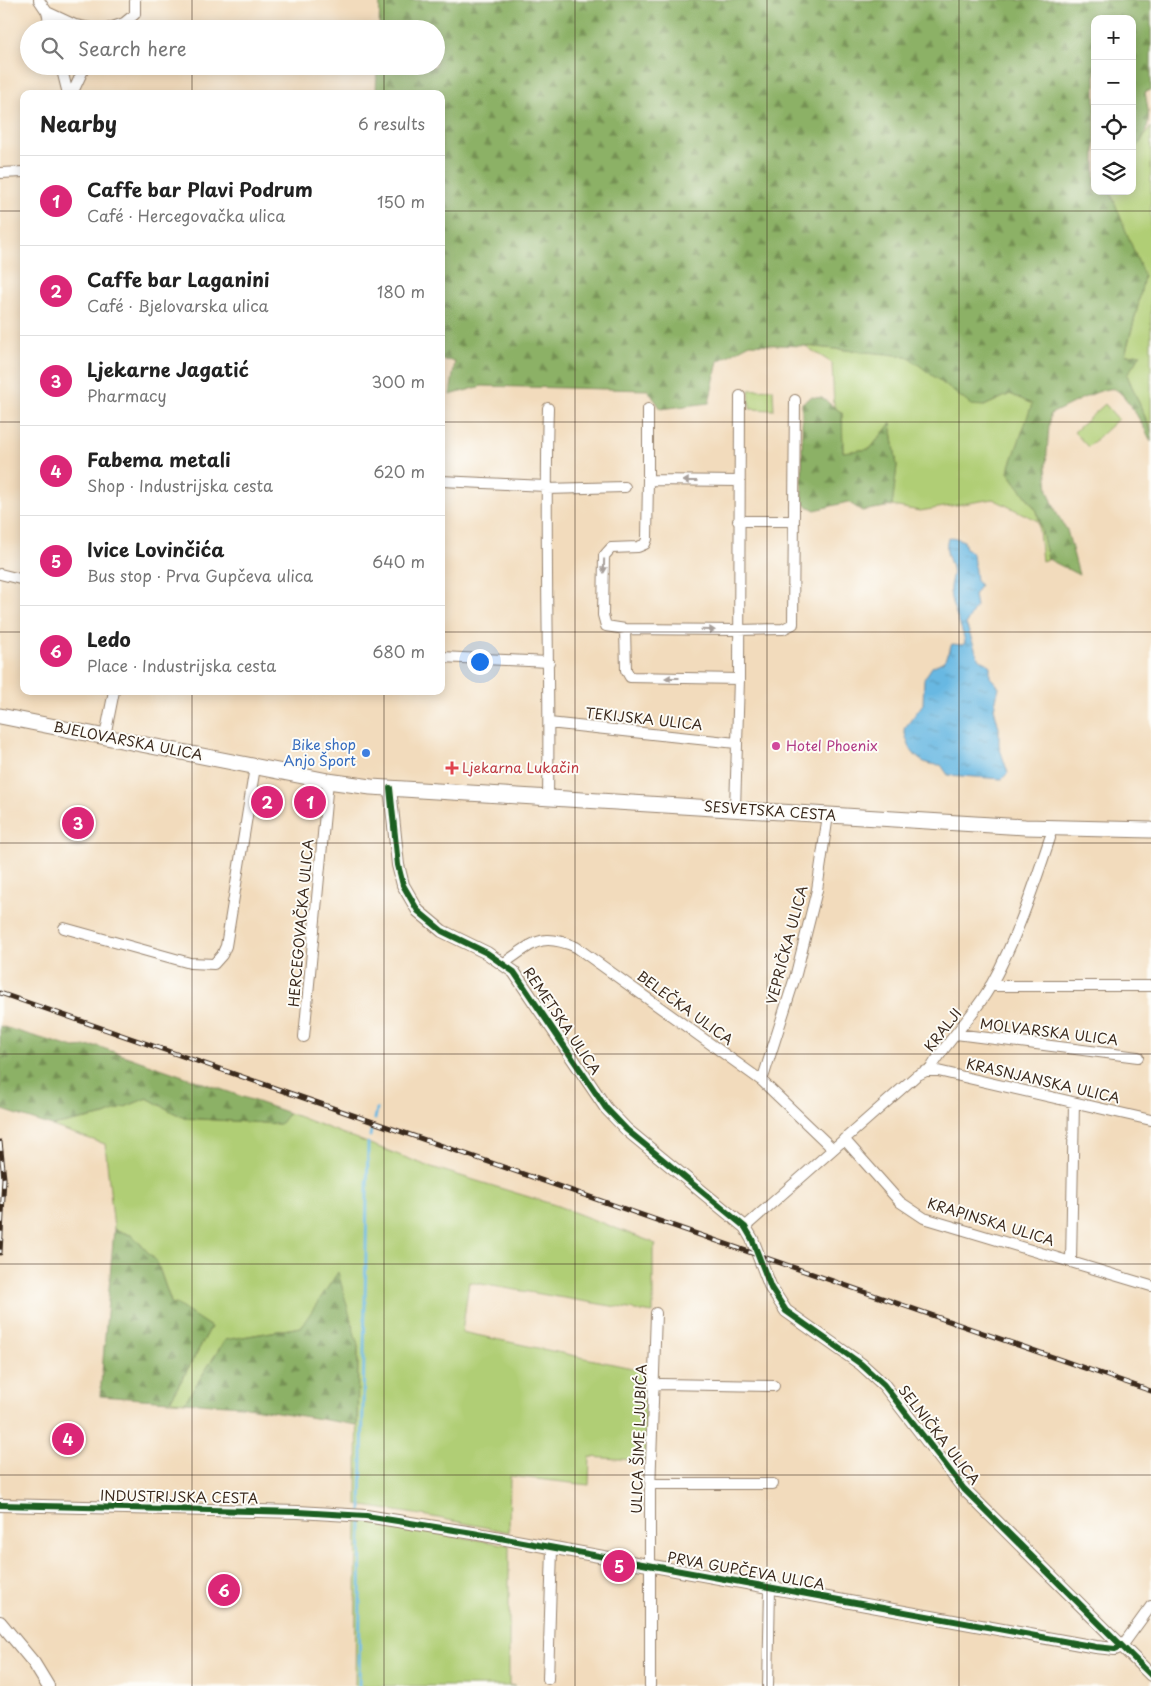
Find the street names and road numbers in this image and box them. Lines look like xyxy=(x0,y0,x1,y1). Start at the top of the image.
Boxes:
street label: TEKIJSKA ULICA xyxy=(584,702,704,735)
street label: BJELOVARSKA ULICA xyxy=(52,716,205,765)
street label: SESVETSKA CESTA xyxy=(703,795,837,826)
street label: HERCEGOVAČKA ULICA xyxy=(283,838,318,1008)
street label: VEPRIČKA ULICA xyxy=(761,883,813,1007)
street label: REMETSKA ULICA xyxy=(519,963,606,1079)
street label: BELEČKA ULICA xyxy=(633,965,738,1050)
street label: KRALJI xyxy=(919,1003,966,1056)
street label: MOLVARSKA ULICA xyxy=(979,1013,1120,1050)
street label: KRASNJANSKA ULICA xyxy=(964,1053,1122,1108)
street label: KRAPINSKA ULICA xyxy=(925,1192,1058,1251)
street label: ULICA ŠIME LJUBIĆA xyxy=(625,1364,652,1514)
street label: SELNIČKA ULICA xyxy=(894,1380,985,1489)
street label: INDUSTRIJSKA CESTA xyxy=(100,1485,259,1508)
street label: PRVA GUPČEVA ULICA xyxy=(666,1546,827,1595)

